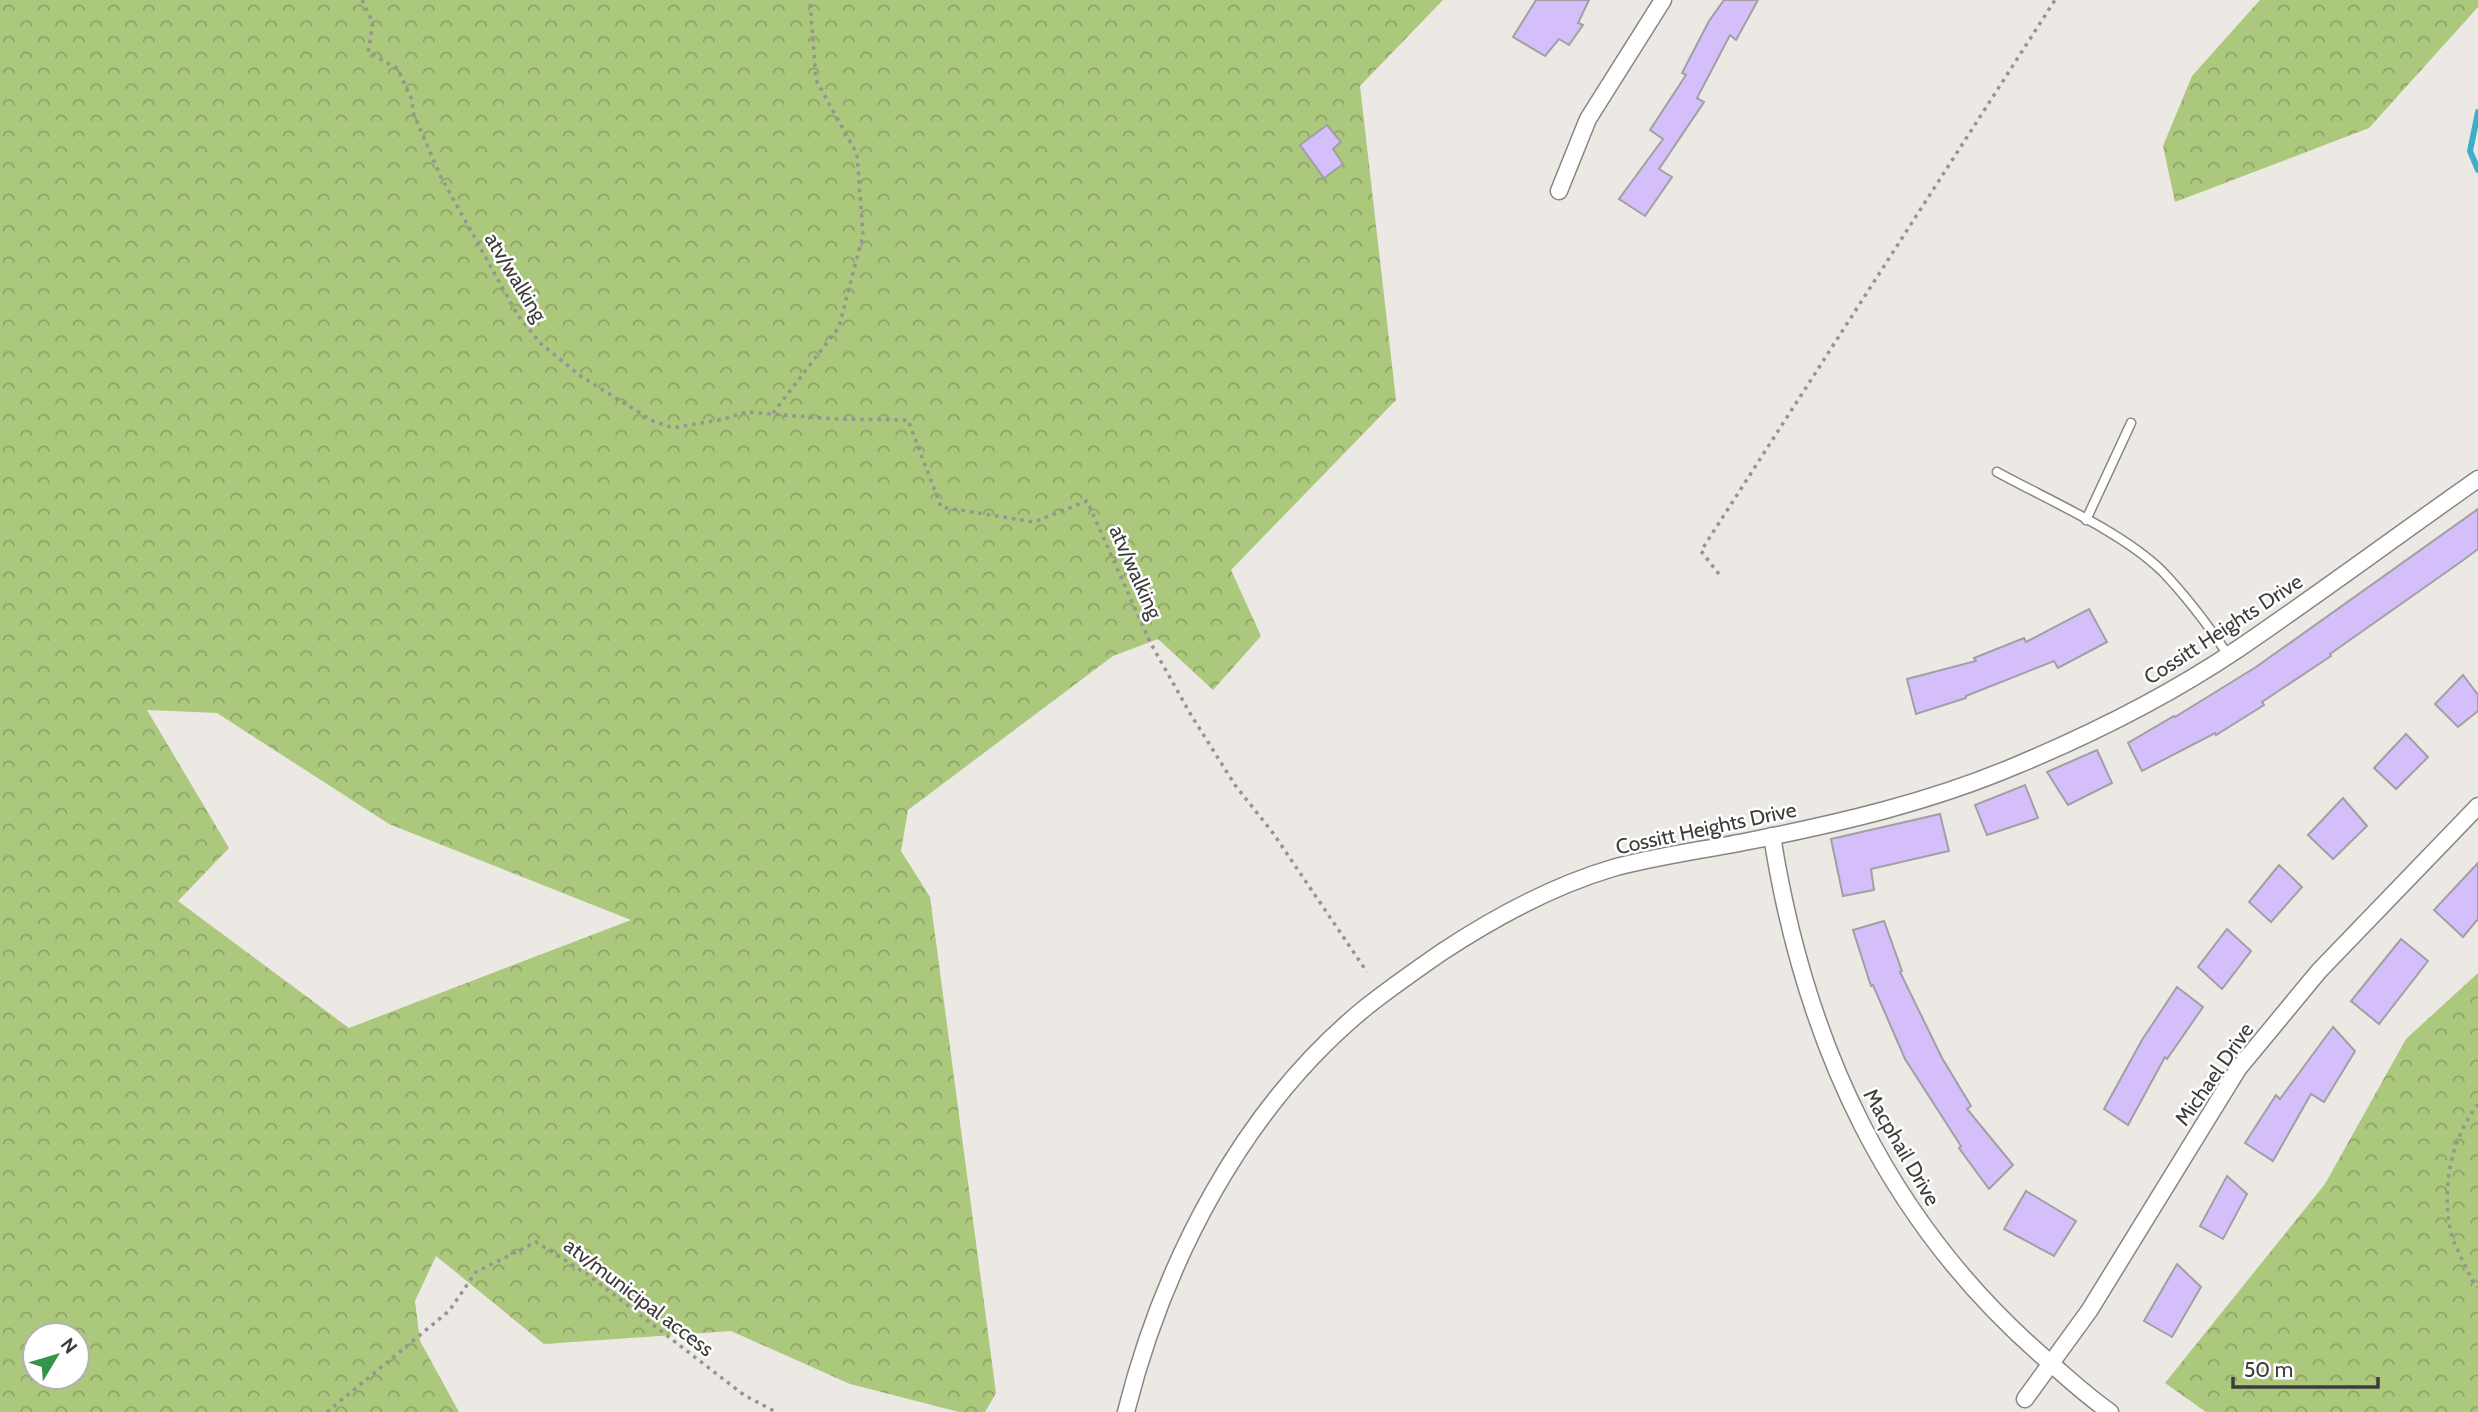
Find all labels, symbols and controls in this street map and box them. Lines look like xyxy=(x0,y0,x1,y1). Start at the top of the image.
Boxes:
street label: atv/walking xyxy=(480,228,553,327)
street label: atv/walking xyxy=(1104,521,1168,623)
street label: Cossitt Heights Drive xyxy=(2139,568,2307,690)
street label: Cossitt Heights Drive xyxy=(1613,797,1799,859)
street label: Michael Drive xyxy=(2169,1018,2259,1130)
street label: Macphail Drive xyxy=(1858,1084,1946,1210)
street label: atv/municipal access xyxy=(559,1233,719,1362)
north arrow xyxy=(21,1321,91,1391)
text: N xyxy=(56,1333,82,1358)
scale bar xyxy=(2233,1346,2378,1390)
text: 50 m xyxy=(2244,1357,2293,1382)

